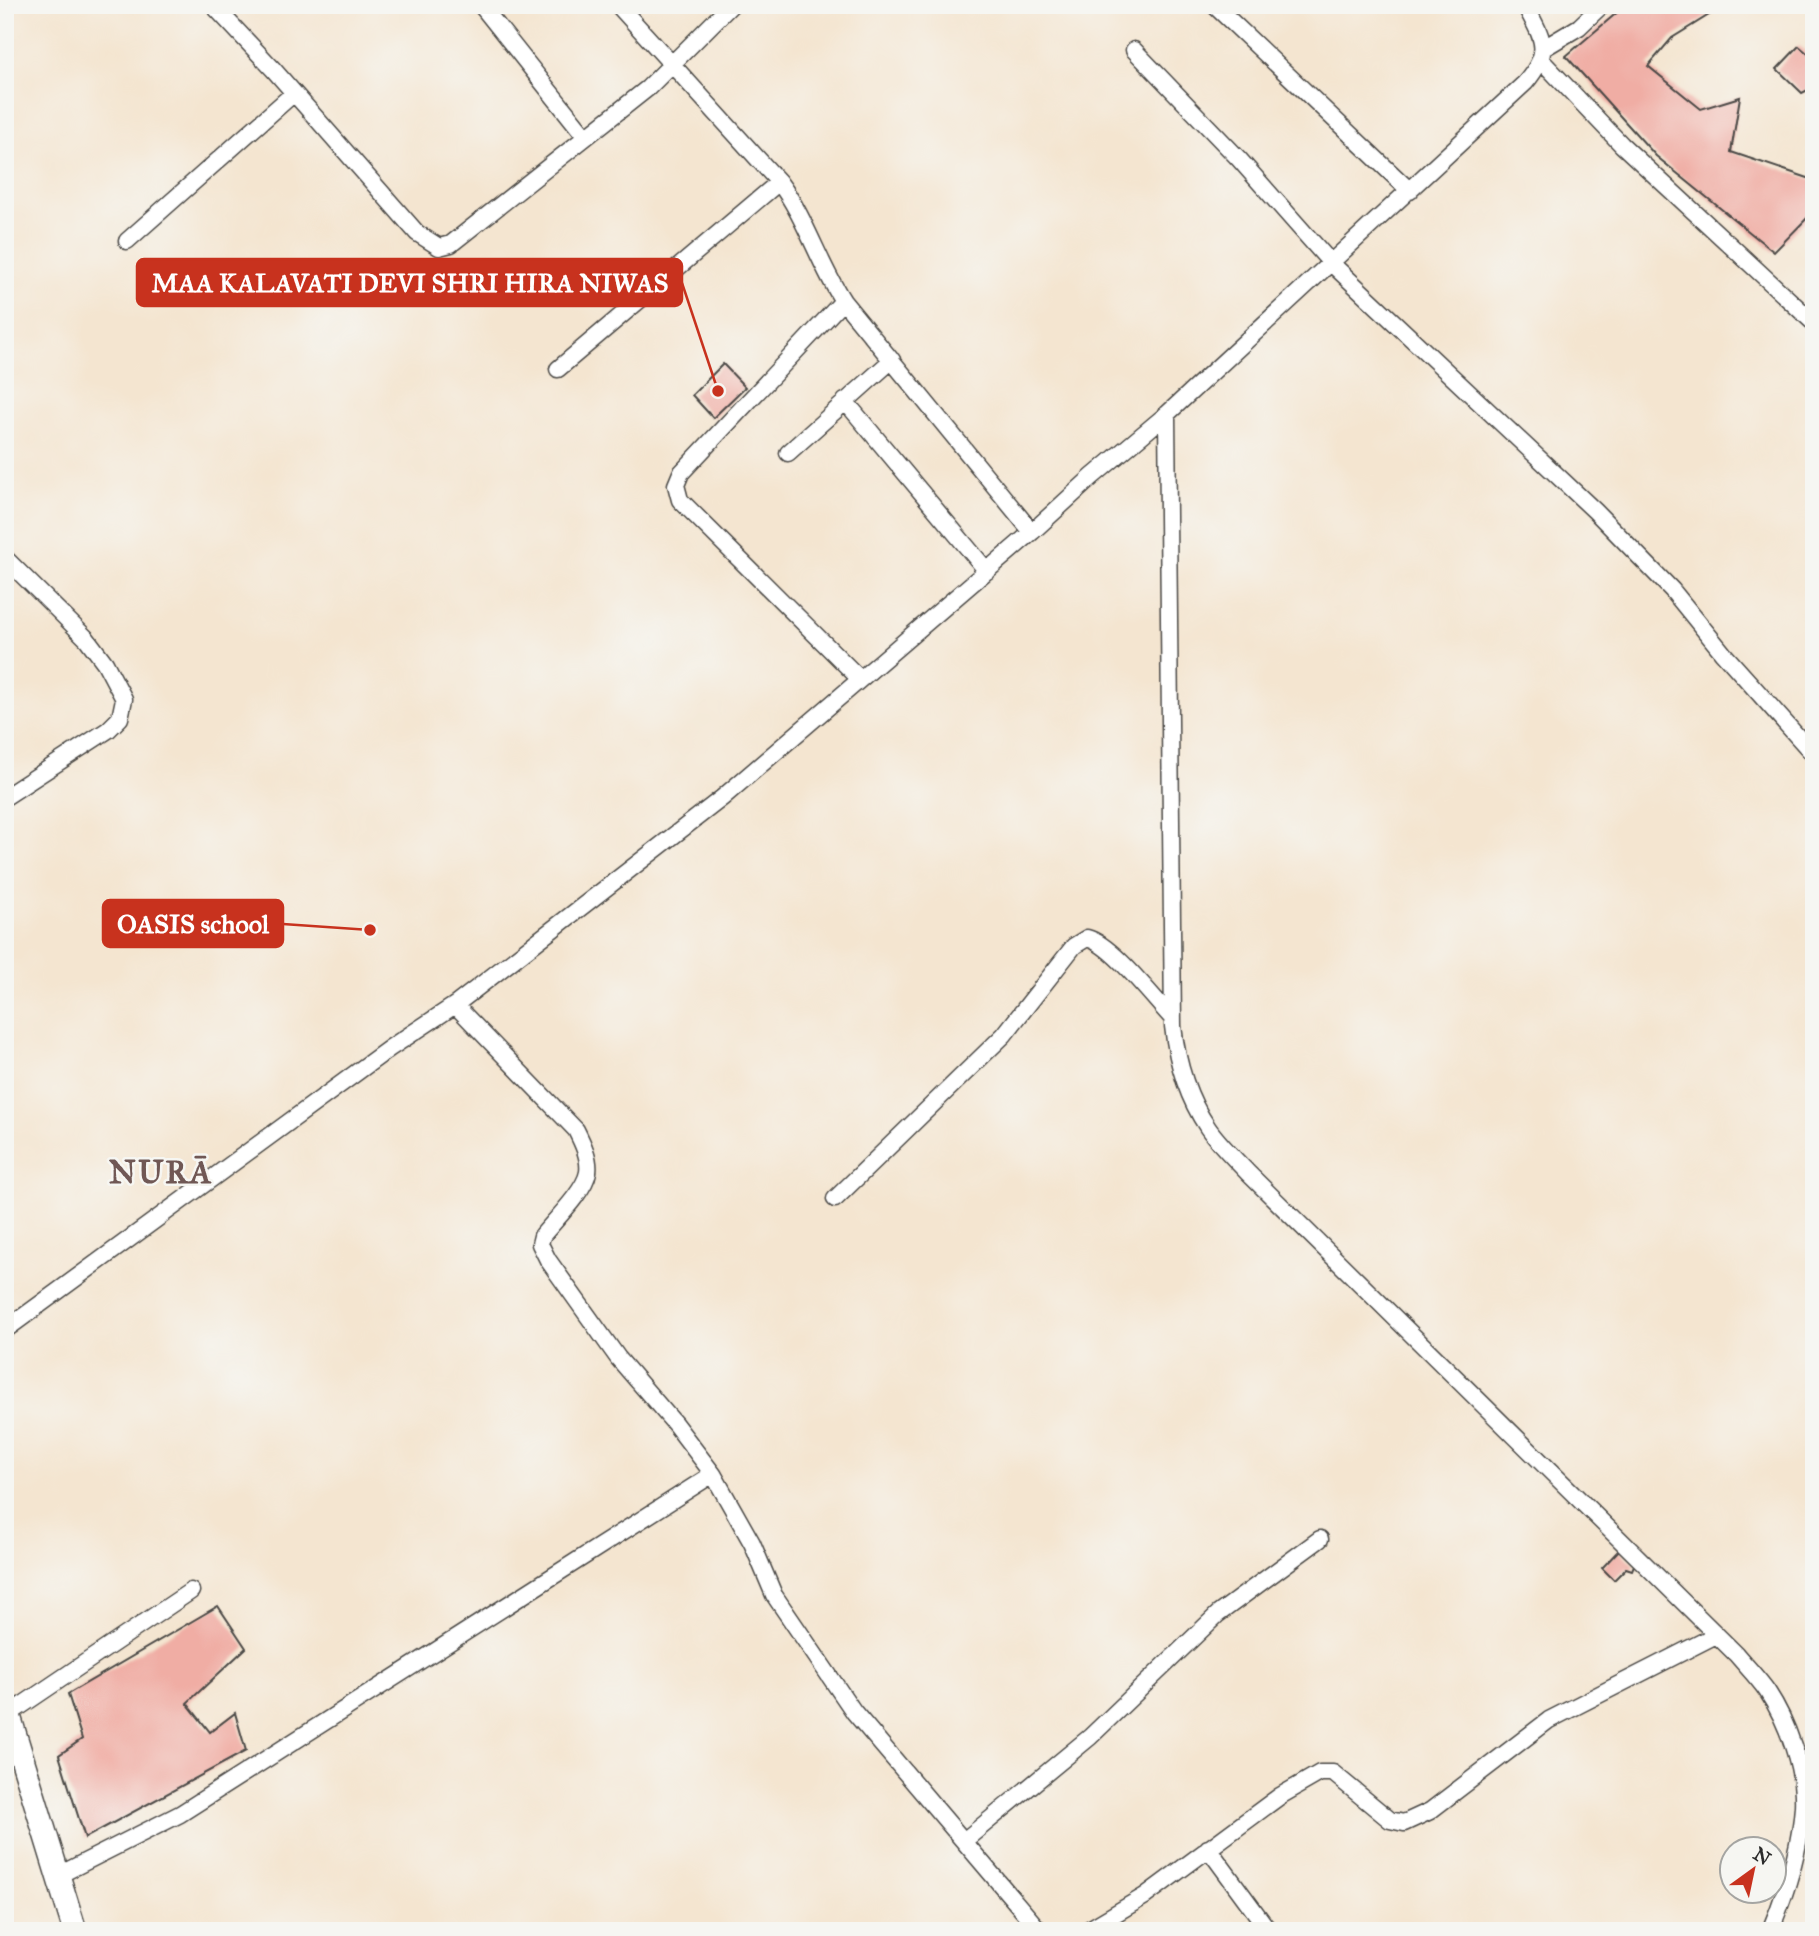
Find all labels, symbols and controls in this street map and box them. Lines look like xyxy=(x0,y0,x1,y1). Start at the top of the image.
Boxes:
callout: MAA KALAVATI DEVI SHRI HIRA NIWAS xyxy=(137,259,682,306)
text: MAA KALAVATI DEVI SHRI HIRA NIWAS xyxy=(152,267,668,299)
callout: OASIS school xyxy=(103,900,283,947)
text: OASIS school xyxy=(117,908,270,940)
district label: NURĀ xyxy=(109,1153,213,1192)
north arrow xyxy=(1717,1834,1787,1904)
text: N xyxy=(1749,1842,1775,1870)

